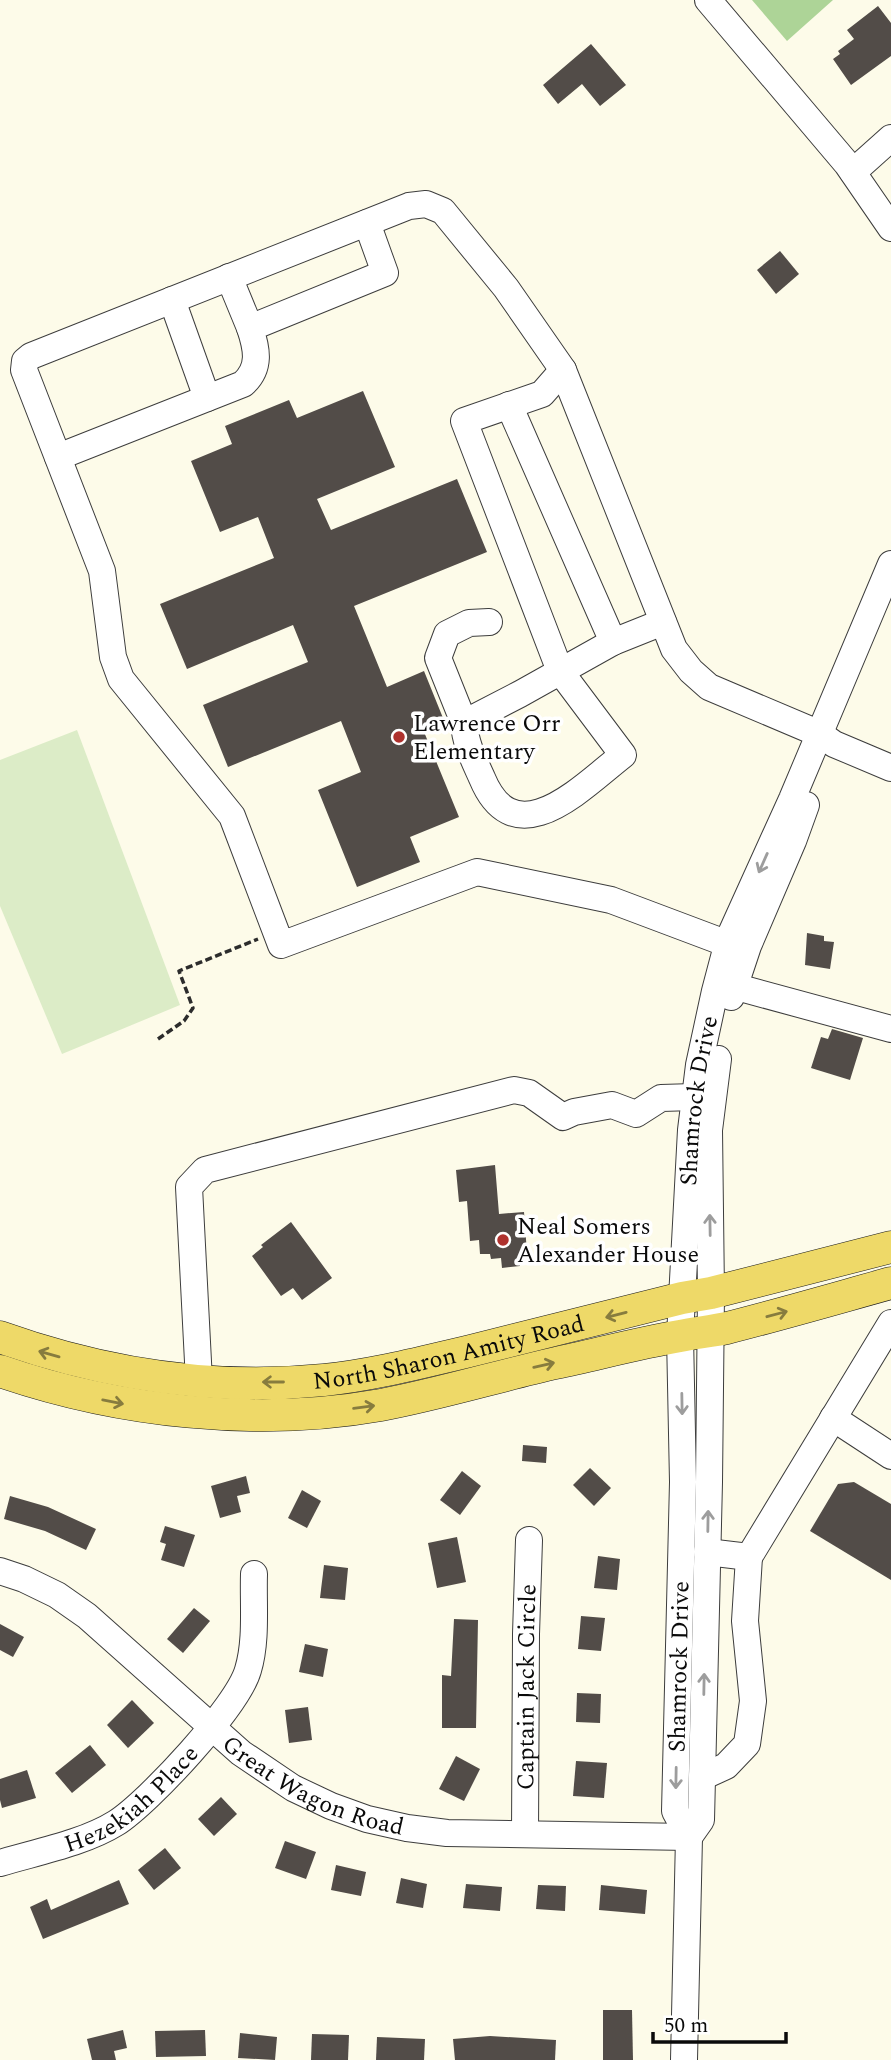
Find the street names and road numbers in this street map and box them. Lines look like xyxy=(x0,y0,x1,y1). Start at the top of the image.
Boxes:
street label: Shamrock Drive xyxy=(671,1012,728,1187)
street label: North Sharon Amity Road xyxy=(311,1306,588,1400)
street label: Shamrock Drive xyxy=(659,1581,700,1753)
street label: Captain Jack Circle xyxy=(508,1583,547,1790)
street label: Great Wagon Road xyxy=(213,1727,407,1846)
street label: Hezekiah Place xyxy=(60,1738,208,1863)

